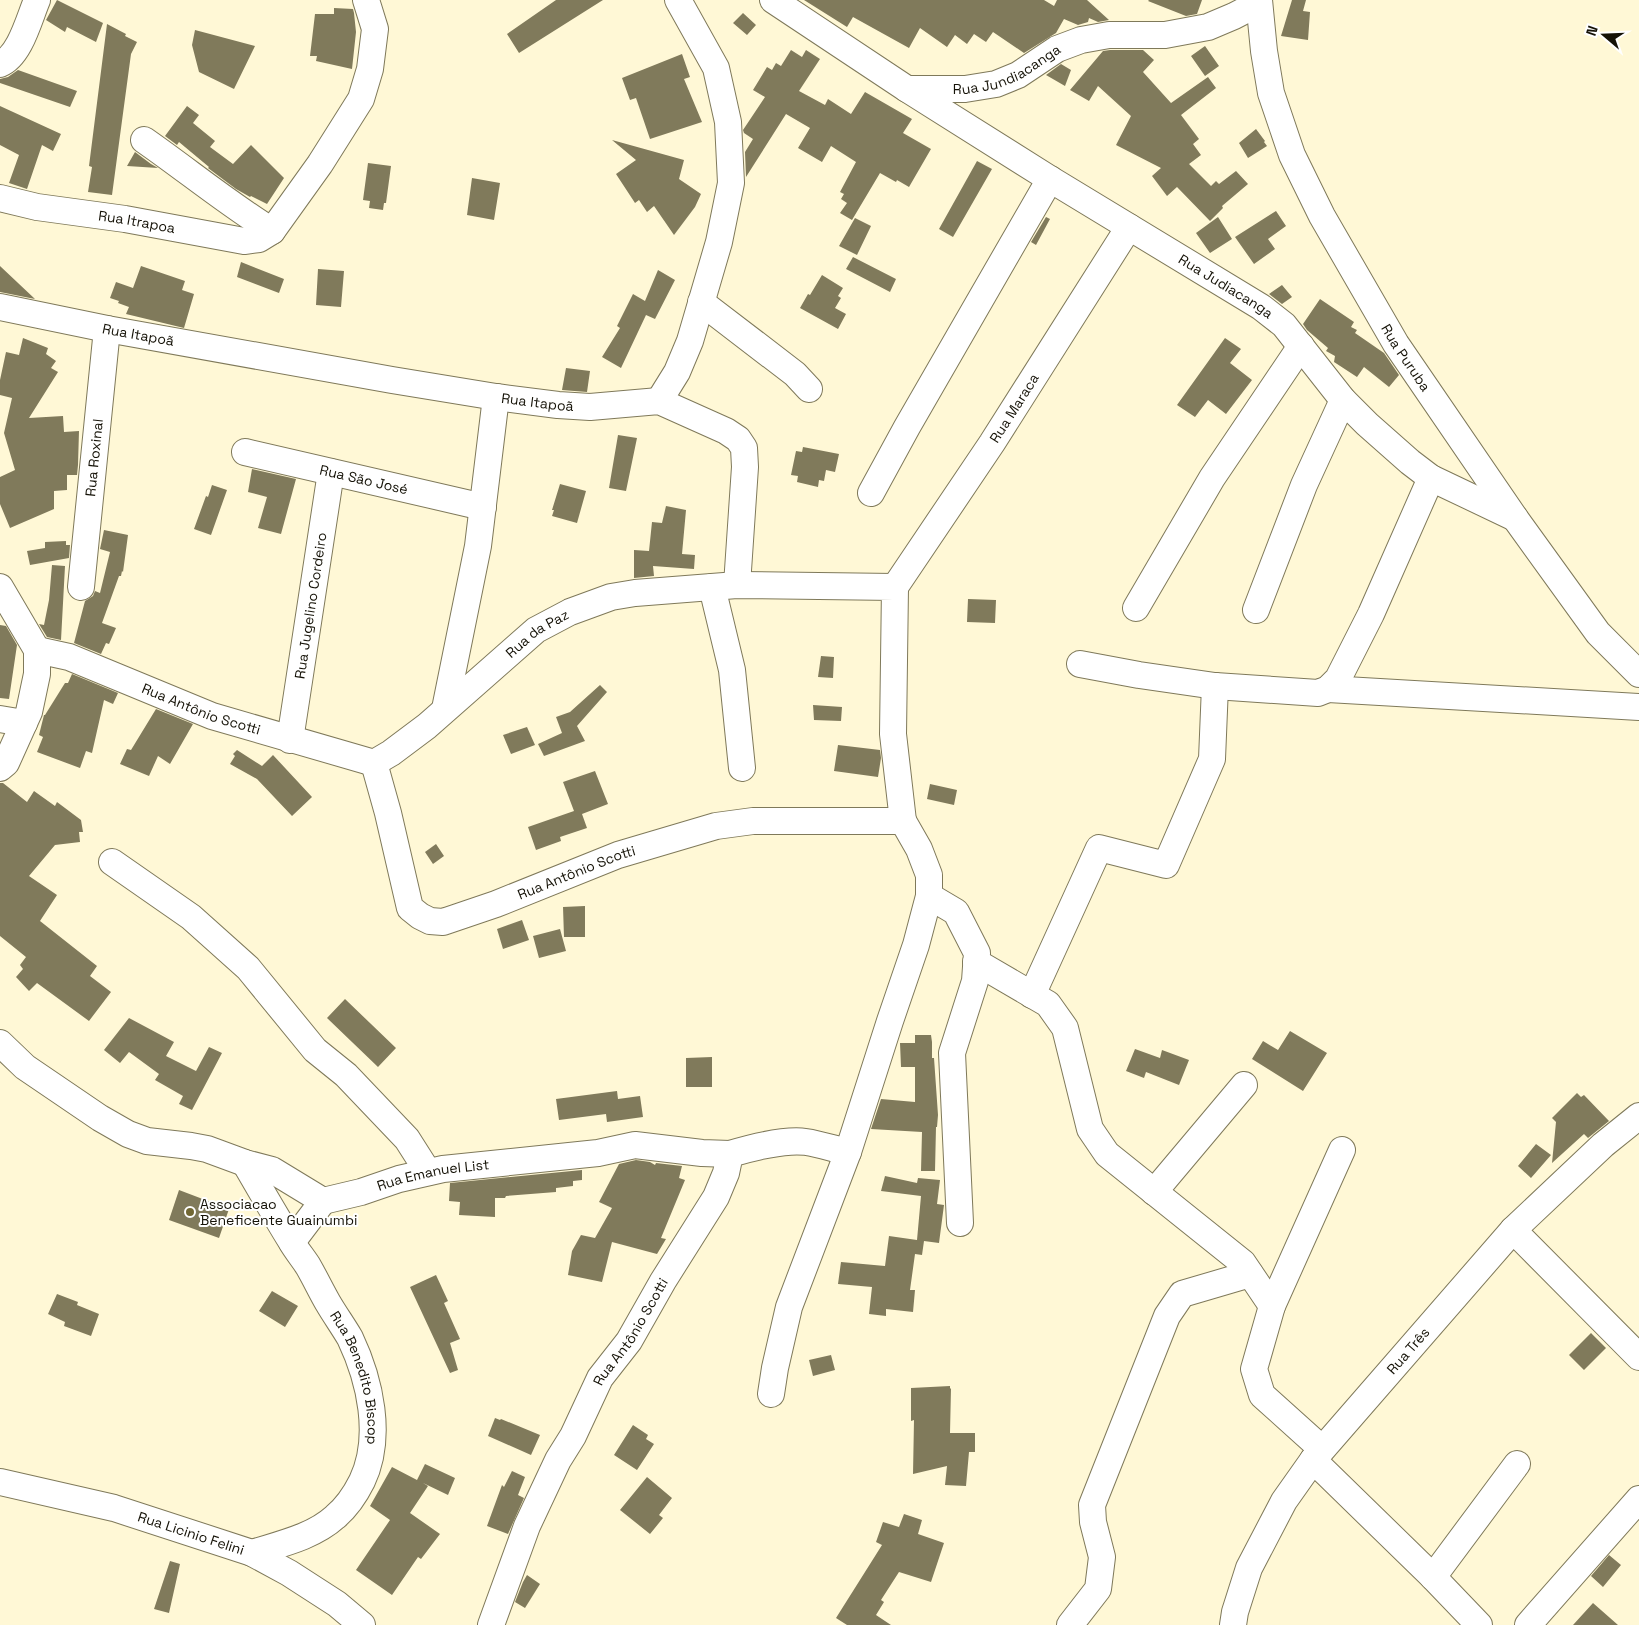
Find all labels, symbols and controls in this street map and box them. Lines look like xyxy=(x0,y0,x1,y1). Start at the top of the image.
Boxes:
north arrow xyxy=(1579,10,1629,60)
text: N xyxy=(1582,23,1602,38)
street label: Rua Jundiacanga xyxy=(953,40,1064,98)
street label: Rua Itrapoa xyxy=(97,206,177,237)
street label: Rua Judiacanga xyxy=(1175,250,1277,322)
street label: Rua Itapoã xyxy=(101,319,176,350)
street label: Rua Puruba xyxy=(1377,321,1435,395)
street label: Rua Maraca xyxy=(986,370,1043,446)
street label: Rua Itapoã xyxy=(500,389,574,415)
street label: Rua Roxinal xyxy=(81,418,107,497)
street label: Rua São José xyxy=(318,461,410,498)
street label: Rua Jugelino Cordeiro xyxy=(290,531,331,680)
street label: Rua da Paz xyxy=(502,605,572,662)
street label: Rua Antônio Scotti xyxy=(139,679,263,739)
street label: Rua Antônio Scotti xyxy=(515,841,638,903)
street label: Rua Emanuel List xyxy=(374,1155,490,1195)
place label: Associacao Beneficente Guainumbi xyxy=(200,1195,357,1229)
marker: Associacao Beneficente Guainumbi xyxy=(184,1206,196,1218)
street label: Rua Antônio Scotti xyxy=(589,1274,672,1388)
street label: Rua Benedito Biscop xyxy=(326,1307,382,1445)
street label: Rua Três xyxy=(1383,1323,1433,1378)
street label: Rua Licinio Felini xyxy=(136,1507,247,1559)

